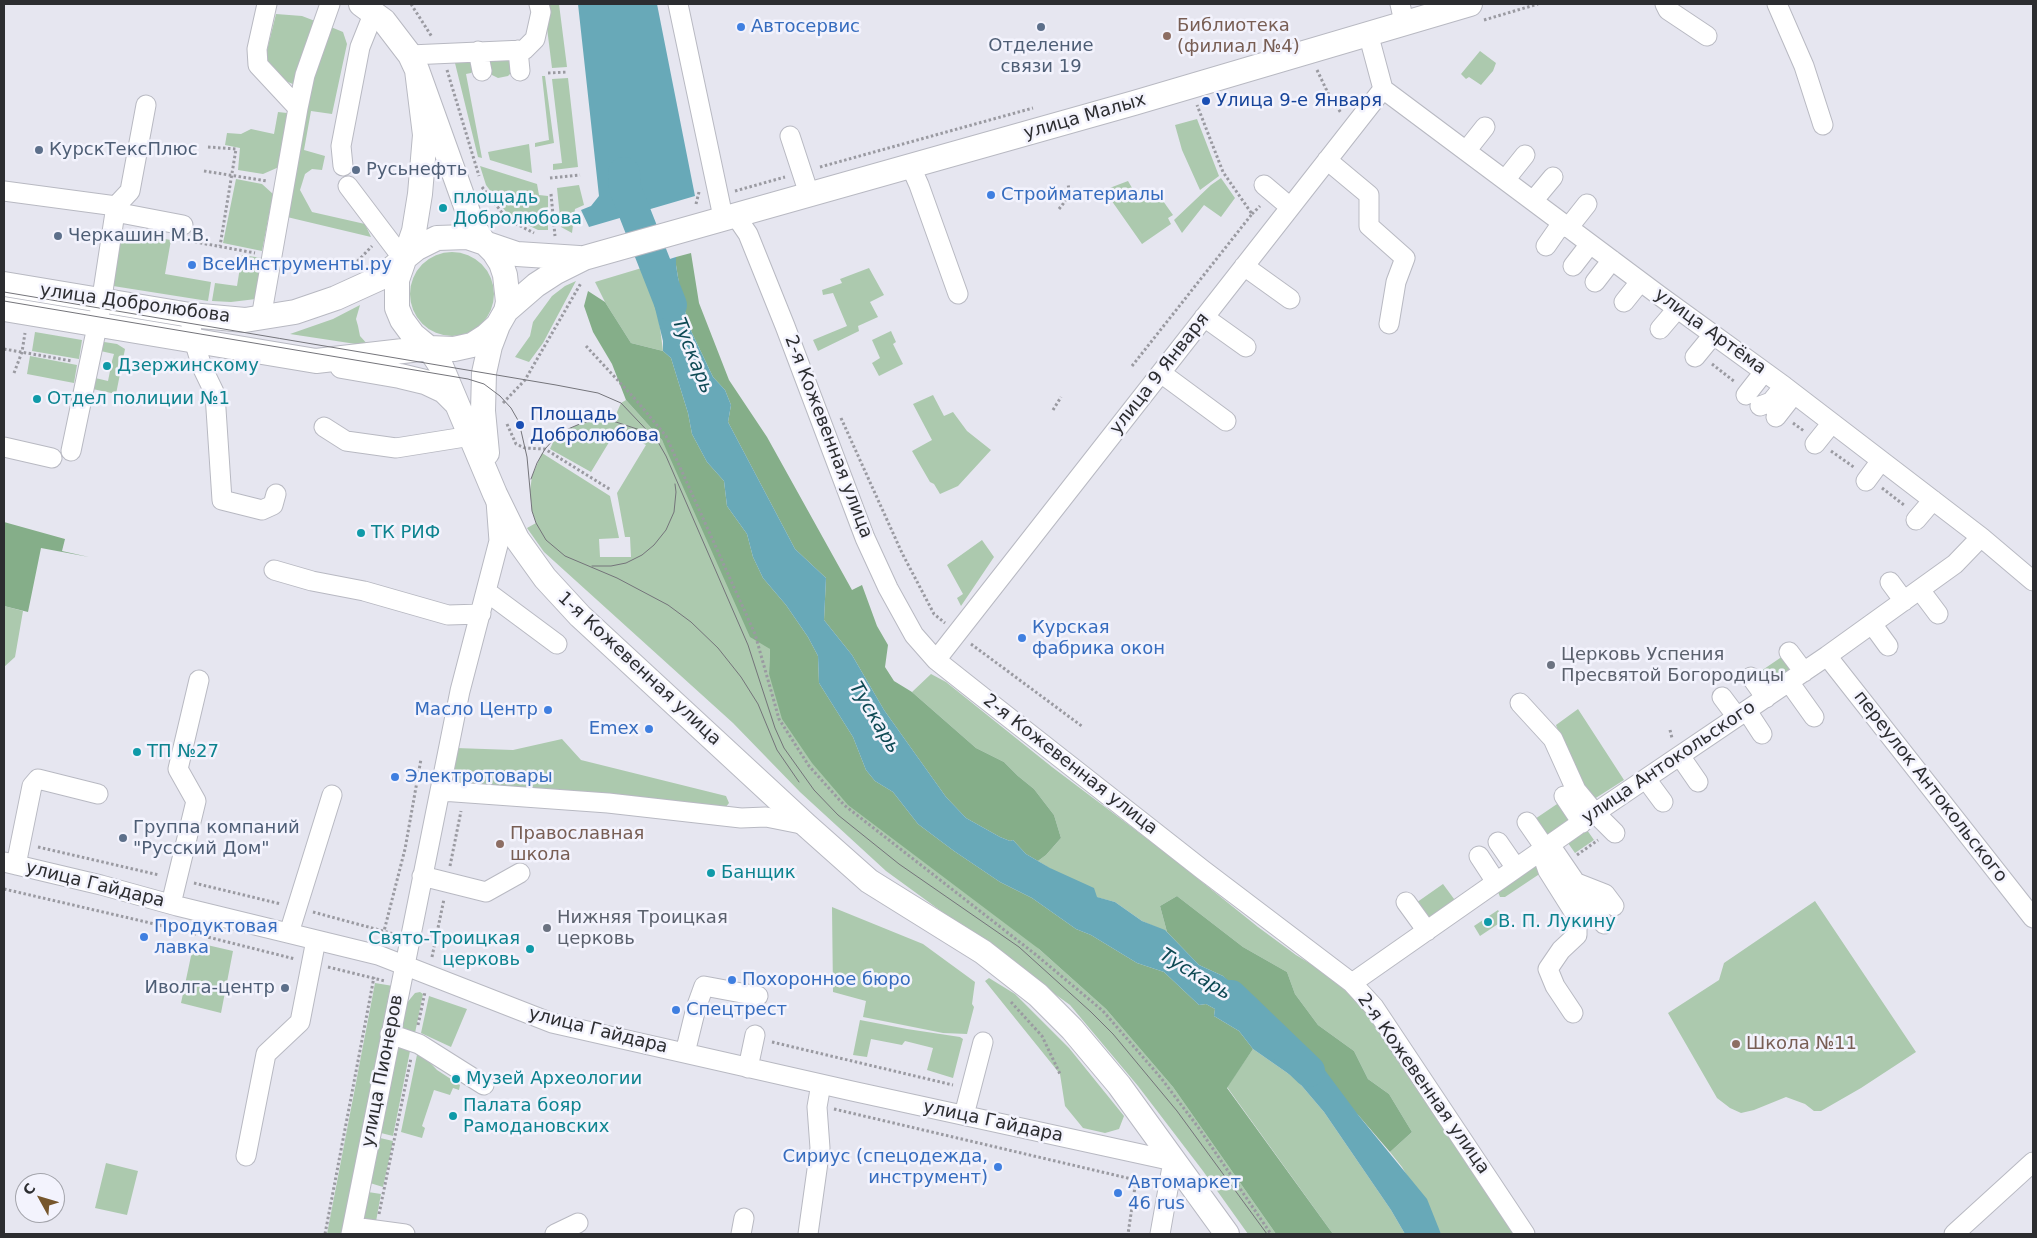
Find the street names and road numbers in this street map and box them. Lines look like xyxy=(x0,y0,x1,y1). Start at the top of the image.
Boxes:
street label: улица Малых xyxy=(1022,89,1148,145)
street label: улица Добролюбова xyxy=(38,280,232,328)
street label: улица Артёма xyxy=(1650,284,1770,380)
street label: улица 9 Января xyxy=(1106,309,1214,439)
street label: 2-я Кожевенная улица xyxy=(779,333,877,541)
street label: 1-я Кожевенная улица xyxy=(553,588,725,750)
street label: переулок Антокольского xyxy=(1849,687,2011,887)
street label: 2-я Кожевенная улица xyxy=(978,690,1162,840)
street label: улица Антокольского xyxy=(1578,697,1760,829)
street label: улица Гайдара xyxy=(23,857,167,913)
street label: 2-я Кожевенная улица xyxy=(1352,990,1494,1178)
street label: улица Пионеров xyxy=(358,993,408,1149)
street label: улица Гайдара xyxy=(526,1003,670,1059)
street label: улица Гайдара xyxy=(921,1097,1065,1147)

